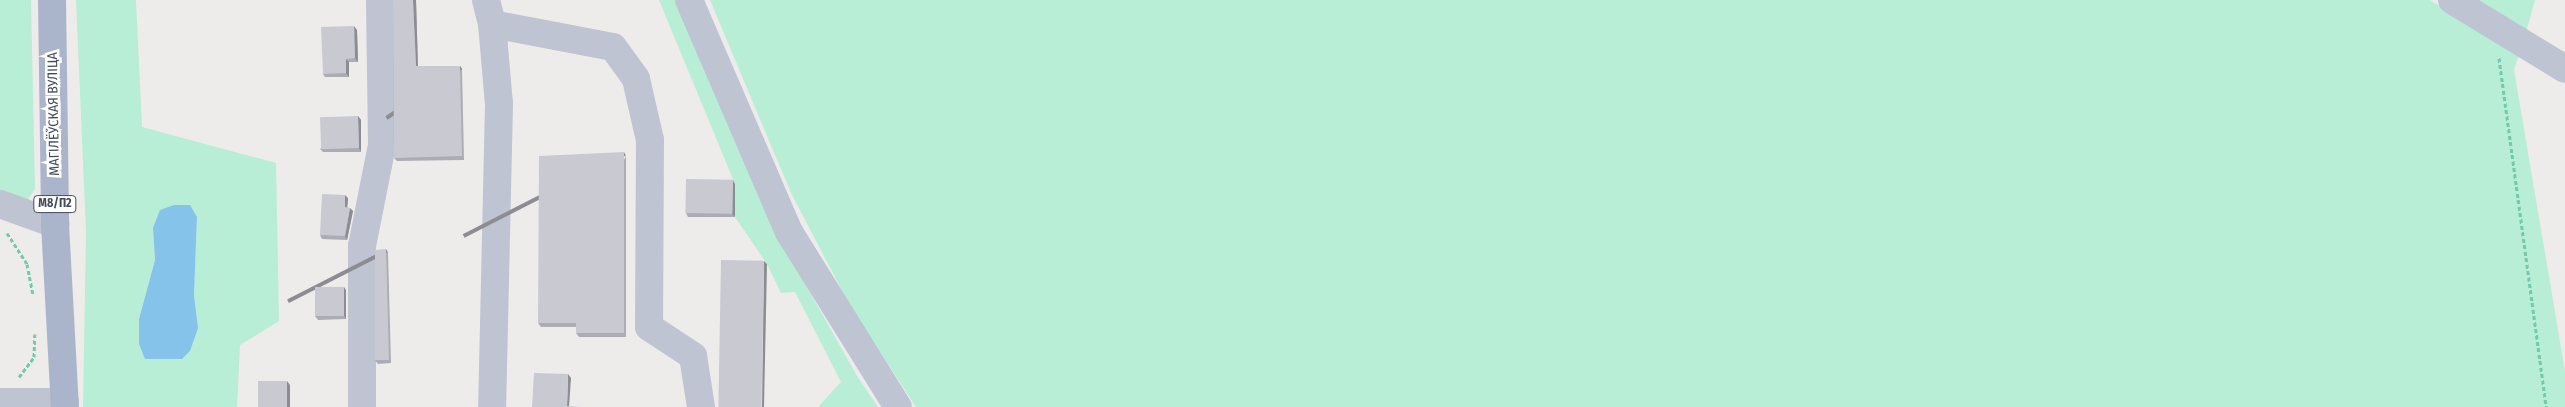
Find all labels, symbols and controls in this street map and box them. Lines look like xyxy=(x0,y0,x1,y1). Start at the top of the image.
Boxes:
street label: МАГІЛЁЎСКАЯ ВУЛІЦА xyxy=(45,52,63,176)
road number: М8/П2 xyxy=(32,194,78,213)

